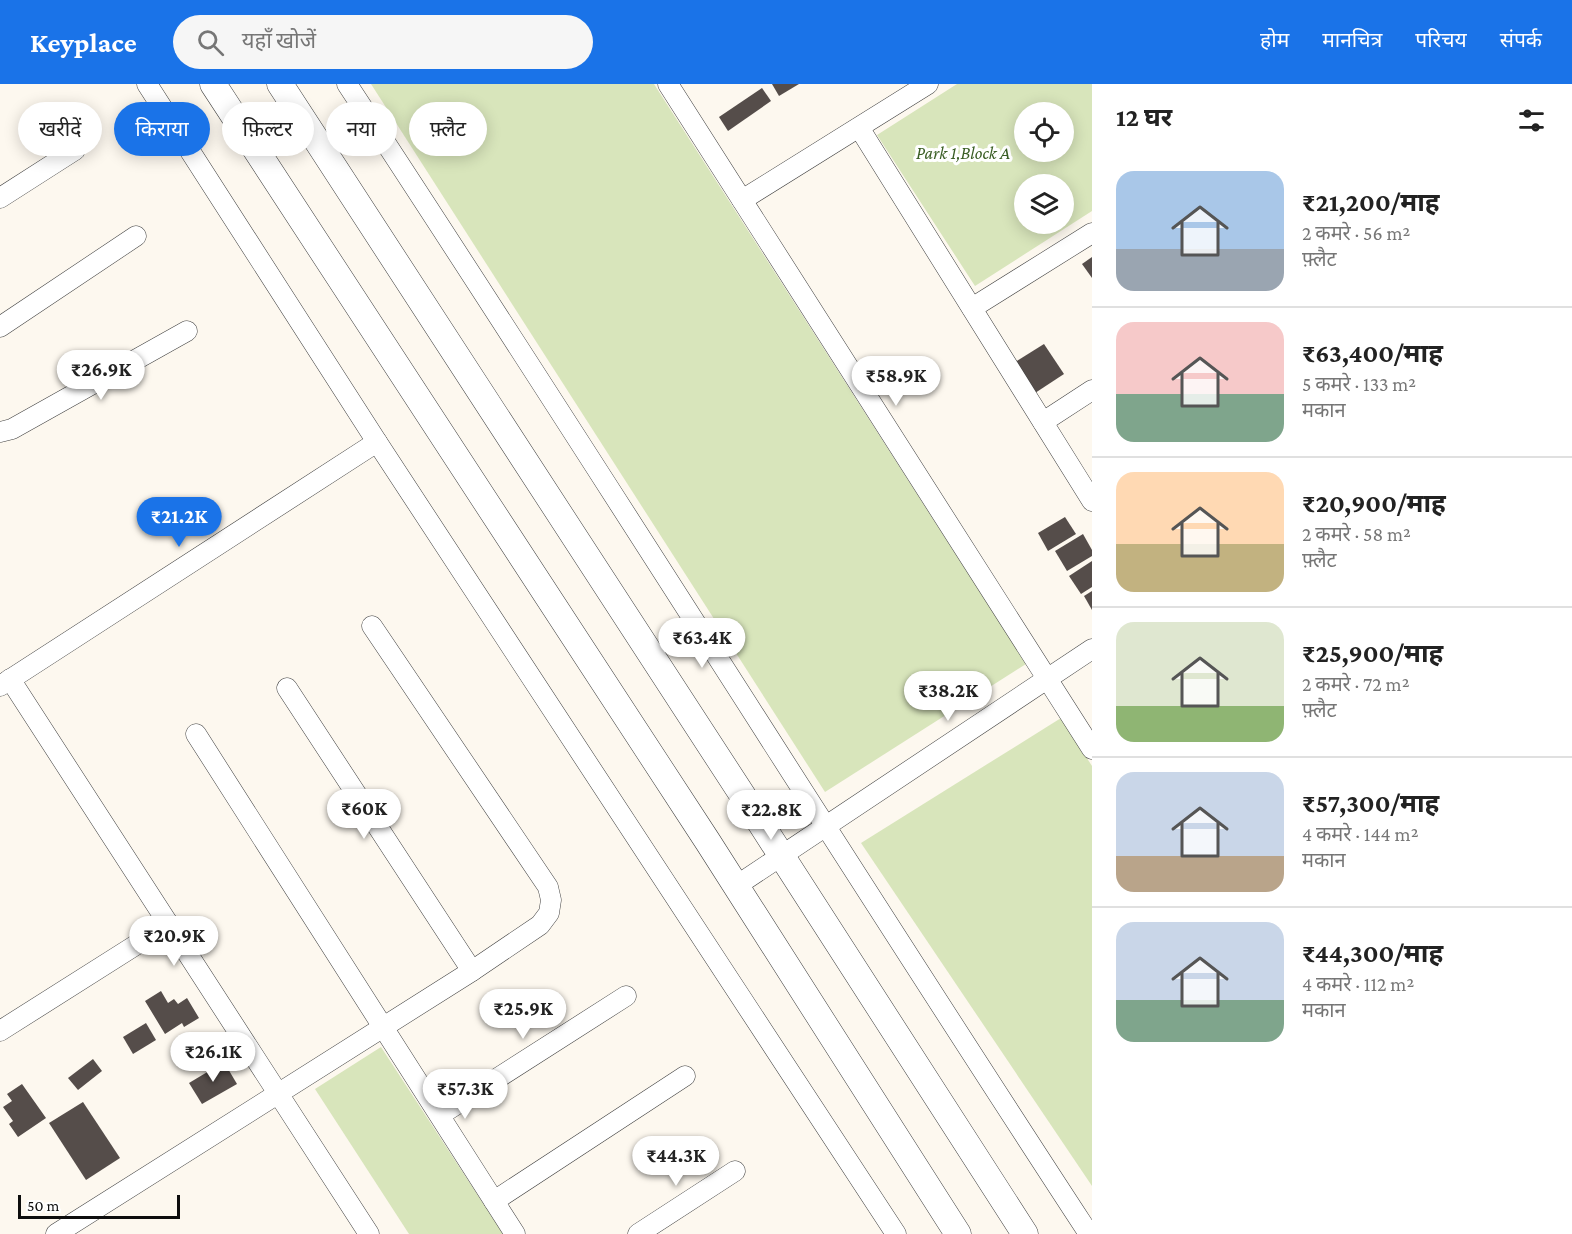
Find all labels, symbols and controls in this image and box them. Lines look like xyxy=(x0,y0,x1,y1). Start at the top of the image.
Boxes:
search box xyxy=(173,15,593,69)
icon: search xyxy=(194,26,227,59)
text: Keyplace xyxy=(30,27,137,58)
text: यहाँ खोजें xyxy=(242,28,316,53)
text: होम xyxy=(1260,28,1289,52)
text: मानचित्र xyxy=(1322,28,1382,52)
text: परिचय xyxy=(1415,28,1467,52)
text: संपर्क xyxy=(1500,28,1542,52)
chip: खरीदें xyxy=(18,102,102,156)
chip: किराया xyxy=(114,102,210,156)
chip: फ़िल्टर xyxy=(222,102,314,156)
chip: नया xyxy=(326,102,397,156)
chip: फ़्लैट xyxy=(409,102,487,156)
map controls xyxy=(1014,102,1074,234)
button: locate xyxy=(1014,102,1074,162)
text: 12 घर xyxy=(1116,103,1172,132)
icon: filters xyxy=(1515,104,1548,137)
park label: Park 1,Block A xyxy=(916,143,1010,163)
button: layers xyxy=(1014,174,1074,234)
text: ₹21,200/माह xyxy=(1302,188,1440,217)
icon: home xyxy=(1164,195,1236,267)
text: 2 कमरे · 56 m² xyxy=(1302,222,1410,244)
text: फ़्लैट xyxy=(1302,248,1337,270)
text: ₹63,400/माह xyxy=(1302,339,1443,368)
icon: home xyxy=(1164,346,1236,418)
pin: ₹26.9K xyxy=(52,350,150,401)
pin: ₹58.9K xyxy=(847,356,945,407)
text: ₹26.9K xyxy=(71,358,131,380)
text: ₹58.9K xyxy=(866,364,926,386)
text: 5 कमरे · 133 m² xyxy=(1302,373,1416,395)
text: मकान xyxy=(1302,399,1346,421)
text: ₹20,900/माह xyxy=(1302,489,1446,518)
icon: home xyxy=(1164,496,1236,568)
pin: ₹21.2K xyxy=(130,497,228,548)
text: ₹21.2K xyxy=(151,505,207,527)
text: 2 कमरे · 58 m² xyxy=(1302,523,1411,545)
text: फ़्लैट xyxy=(1302,549,1337,571)
pin: ₹63.4K xyxy=(653,618,751,669)
text: ₹63.4K xyxy=(672,626,732,648)
text: ₹25,900/माह xyxy=(1302,639,1443,668)
icon: home xyxy=(1164,646,1236,718)
pin: ₹38.2K xyxy=(899,671,997,722)
text: 2 कमरे · 72 m² xyxy=(1302,673,1409,695)
text: ₹38.2K xyxy=(918,679,978,701)
text: फ़्लैट xyxy=(1302,699,1337,721)
pin: ₹60K xyxy=(328,789,400,840)
text: ₹57,300/माह xyxy=(1302,789,1439,818)
pin: ₹22.8K xyxy=(722,790,820,841)
icon: home xyxy=(1164,796,1236,868)
text: ₹60K xyxy=(341,797,387,819)
text: ₹22.8K xyxy=(741,798,801,820)
text: 4 कमरे · 144 m² xyxy=(1302,823,1418,845)
text: मकान xyxy=(1302,849,1346,871)
pin: ₹20.9K xyxy=(125,916,223,967)
text: ₹20.9K xyxy=(143,924,205,946)
text: ₹44,300/माह xyxy=(1302,939,1443,968)
icon: home xyxy=(1164,946,1236,1018)
text: 4 कमरे · 112 m² xyxy=(1302,973,1414,995)
pin: ₹25.9K xyxy=(474,989,572,1040)
text: ₹25.9K xyxy=(493,997,553,1019)
text: मकान xyxy=(1302,999,1346,1021)
pin: ₹26.1K xyxy=(164,1032,262,1083)
text: ₹26.1K xyxy=(184,1040,242,1062)
pin: ₹57.3K xyxy=(416,1069,514,1120)
text: ₹57.3K xyxy=(437,1077,493,1099)
pin: ₹44.3K xyxy=(627,1136,725,1187)
text: ₹44.3K xyxy=(646,1144,706,1166)
scale bar xyxy=(18,1192,180,1220)
text: 50 m xyxy=(27,1197,59,1214)

